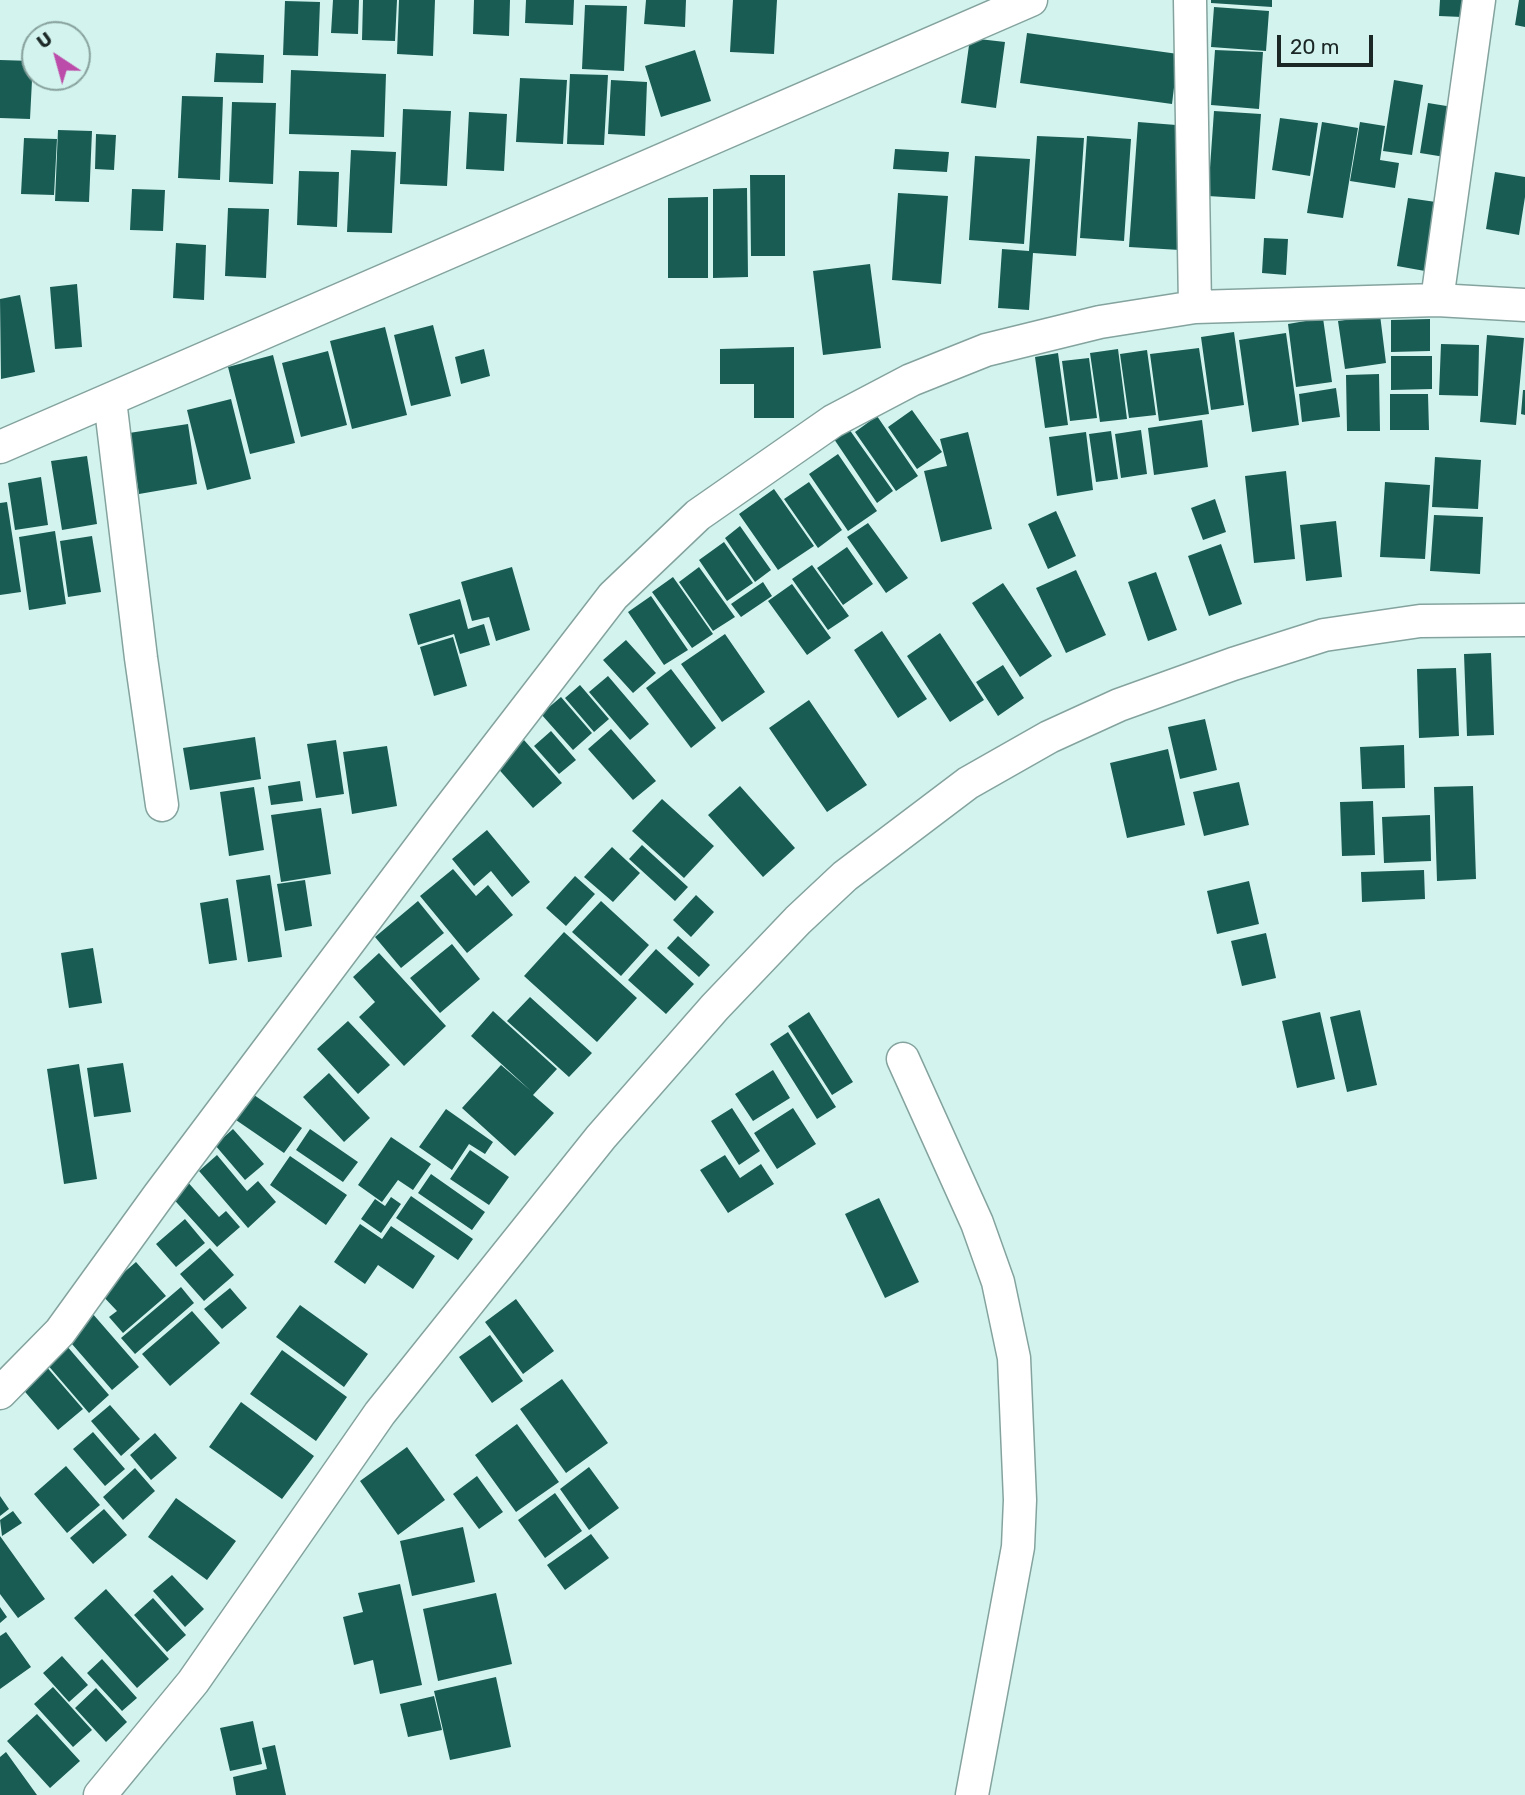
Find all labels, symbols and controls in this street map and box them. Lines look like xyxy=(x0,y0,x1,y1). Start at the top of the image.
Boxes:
north arrow xyxy=(21,21,91,91)
scale bar xyxy=(1280,21,1376,65)
text: U xyxy=(32,27,57,54)
text: 20 m xyxy=(1290,34,1339,59)

